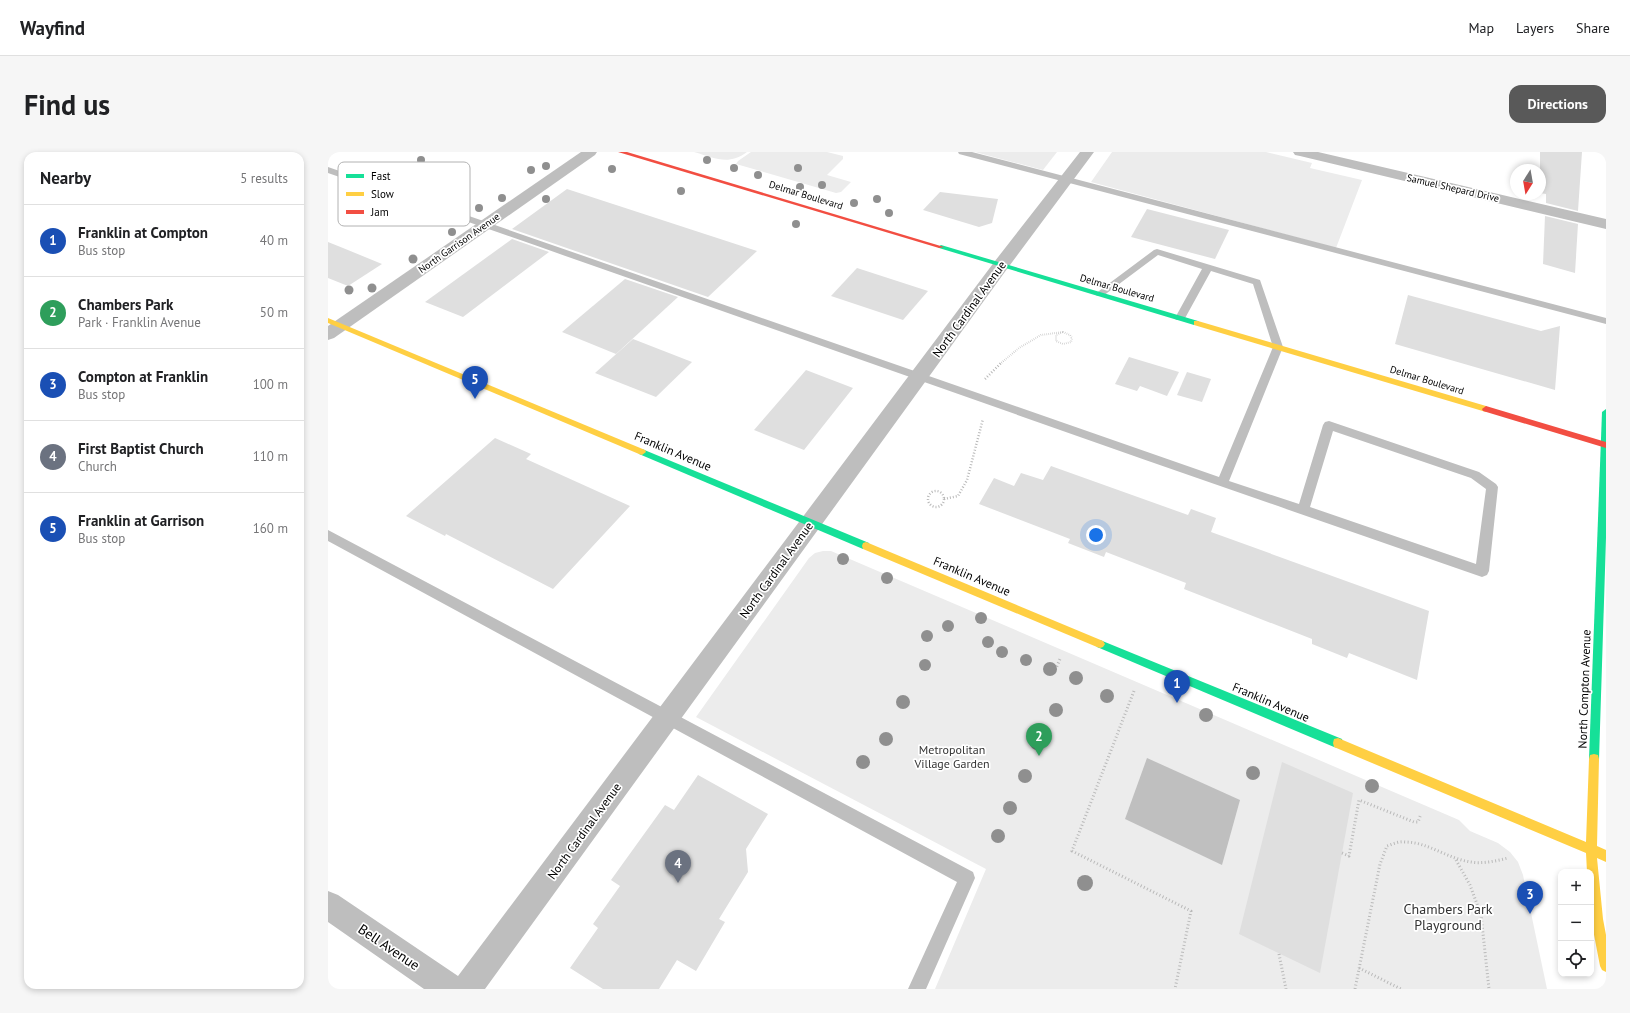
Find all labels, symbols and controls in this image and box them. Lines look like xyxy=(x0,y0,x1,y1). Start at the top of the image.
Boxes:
text: Wayfind xyxy=(20,16,85,40)
text: Map xyxy=(1468,19,1494,37)
text: Layers xyxy=(1516,19,1554,37)
text: Share xyxy=(1576,19,1610,37)
button: Directions xyxy=(1509,85,1606,123)
text: Find us xyxy=(24,86,110,123)
legend xyxy=(338,162,470,226)
north arrow xyxy=(1510,164,1546,200)
text: Nearby xyxy=(40,167,91,189)
text: Fast xyxy=(371,169,391,183)
text: 5 results xyxy=(240,170,288,187)
street label: Samuel Shepard Drive xyxy=(1405,171,1501,205)
street label: Delmar Boulevard xyxy=(767,178,845,212)
text: Slow xyxy=(371,187,394,201)
text: Jam xyxy=(370,205,389,219)
street label: North Garrison Avenue xyxy=(416,210,502,276)
text: Franklin at Compton xyxy=(78,223,208,242)
text: 1 xyxy=(49,232,57,249)
text: 40 m xyxy=(260,232,288,249)
text: Bus stop xyxy=(78,242,125,259)
street label: North Cardinal Avenue xyxy=(929,258,1009,360)
street label: Delmar Boulevard xyxy=(1078,271,1156,305)
text: Chambers Park xyxy=(78,295,173,314)
text: 2 xyxy=(49,304,57,321)
text: 50 m xyxy=(260,304,288,321)
text: Park · Franklin Avenue xyxy=(78,314,201,331)
street label: Delmar Boulevard xyxy=(1388,363,1466,397)
pin: 5 xyxy=(462,366,488,399)
text: Compton at Franklin xyxy=(78,367,208,386)
text: 3 xyxy=(49,376,57,393)
text: 100 m xyxy=(253,376,288,393)
text: Bus stop xyxy=(78,386,125,403)
street label: Franklin Avenue xyxy=(632,428,714,474)
text: First Baptist Church xyxy=(78,439,204,458)
text: 4 xyxy=(49,448,57,465)
text: 110 m xyxy=(253,448,288,465)
text: Church xyxy=(78,458,117,475)
text: Franklin at Garrison xyxy=(78,511,204,530)
street label: North Cardinal Avenue xyxy=(736,519,816,621)
text: 5 xyxy=(49,520,57,537)
text: 160 m xyxy=(253,520,288,537)
your location xyxy=(1086,525,1106,545)
text: Bus stop xyxy=(78,530,125,547)
street label: Franklin Avenue xyxy=(931,553,1013,599)
street label: North Compton Avenue xyxy=(1574,629,1594,749)
pin: 1 xyxy=(1164,670,1190,703)
street label: Franklin Avenue xyxy=(1230,679,1312,725)
pin: 2 xyxy=(1026,723,1052,756)
park label: Metropolitan Village Garden xyxy=(913,742,990,771)
street label: North Cardinal Avenue xyxy=(544,780,624,882)
pin: 4 xyxy=(665,850,691,883)
map controls xyxy=(1558,869,1594,977)
button: + xyxy=(1558,869,1594,905)
pin: 3 xyxy=(1517,881,1543,914)
park label: Chambers Park Playground xyxy=(1404,900,1493,934)
button: − xyxy=(1558,905,1594,941)
street label: Bell Avenue xyxy=(355,920,423,974)
button: locate xyxy=(1558,941,1594,977)

